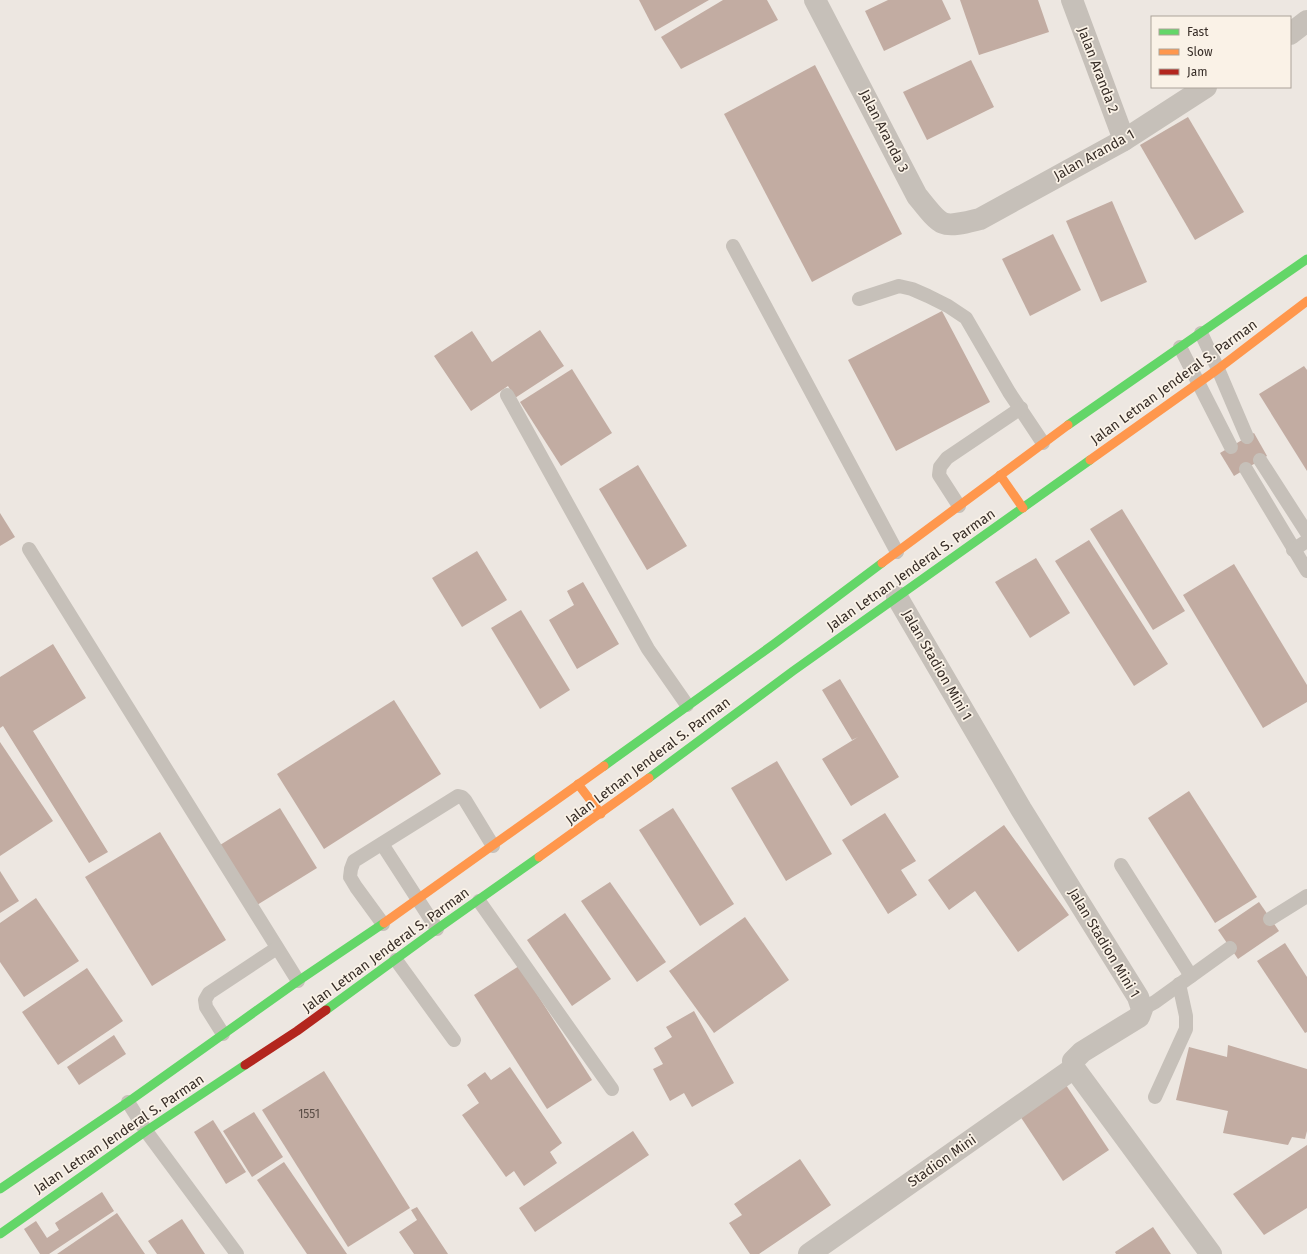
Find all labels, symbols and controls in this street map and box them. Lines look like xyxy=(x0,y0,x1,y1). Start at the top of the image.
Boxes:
legend xyxy=(1151,16,1291,88)
street label: Jalan Aranda 2 xyxy=(1074,25,1122,115)
text: Fast xyxy=(1187,25,1209,39)
text: Slow xyxy=(1187,45,1213,59)
text: Jam xyxy=(1187,65,1207,79)
street label: Jalan Aranda 3 xyxy=(856,87,912,175)
street label: Jalan Aranda 1 xyxy=(1051,126,1137,184)
street label: Jalan Letnan Jenderal S. Parman xyxy=(1087,316,1261,448)
street label: Jalan Letnan Jenderal S. Parman xyxy=(824,505,998,635)
street label: Jalan Stadion Mini 1 xyxy=(898,607,976,723)
street label: Jalan Letnan Jenderal S. Parman xyxy=(562,694,734,828)
street label: Jalan Letnan Jenderal S. Parman xyxy=(299,884,473,1016)
street label: Jalan Stadion Mini 1 xyxy=(1065,885,1143,1001)
street label: Jalan Letnan Jenderal S. Parman xyxy=(31,1071,207,1197)
house number: 1551 xyxy=(298,1107,320,1121)
street label: Stadion Mini xyxy=(905,1131,979,1191)

